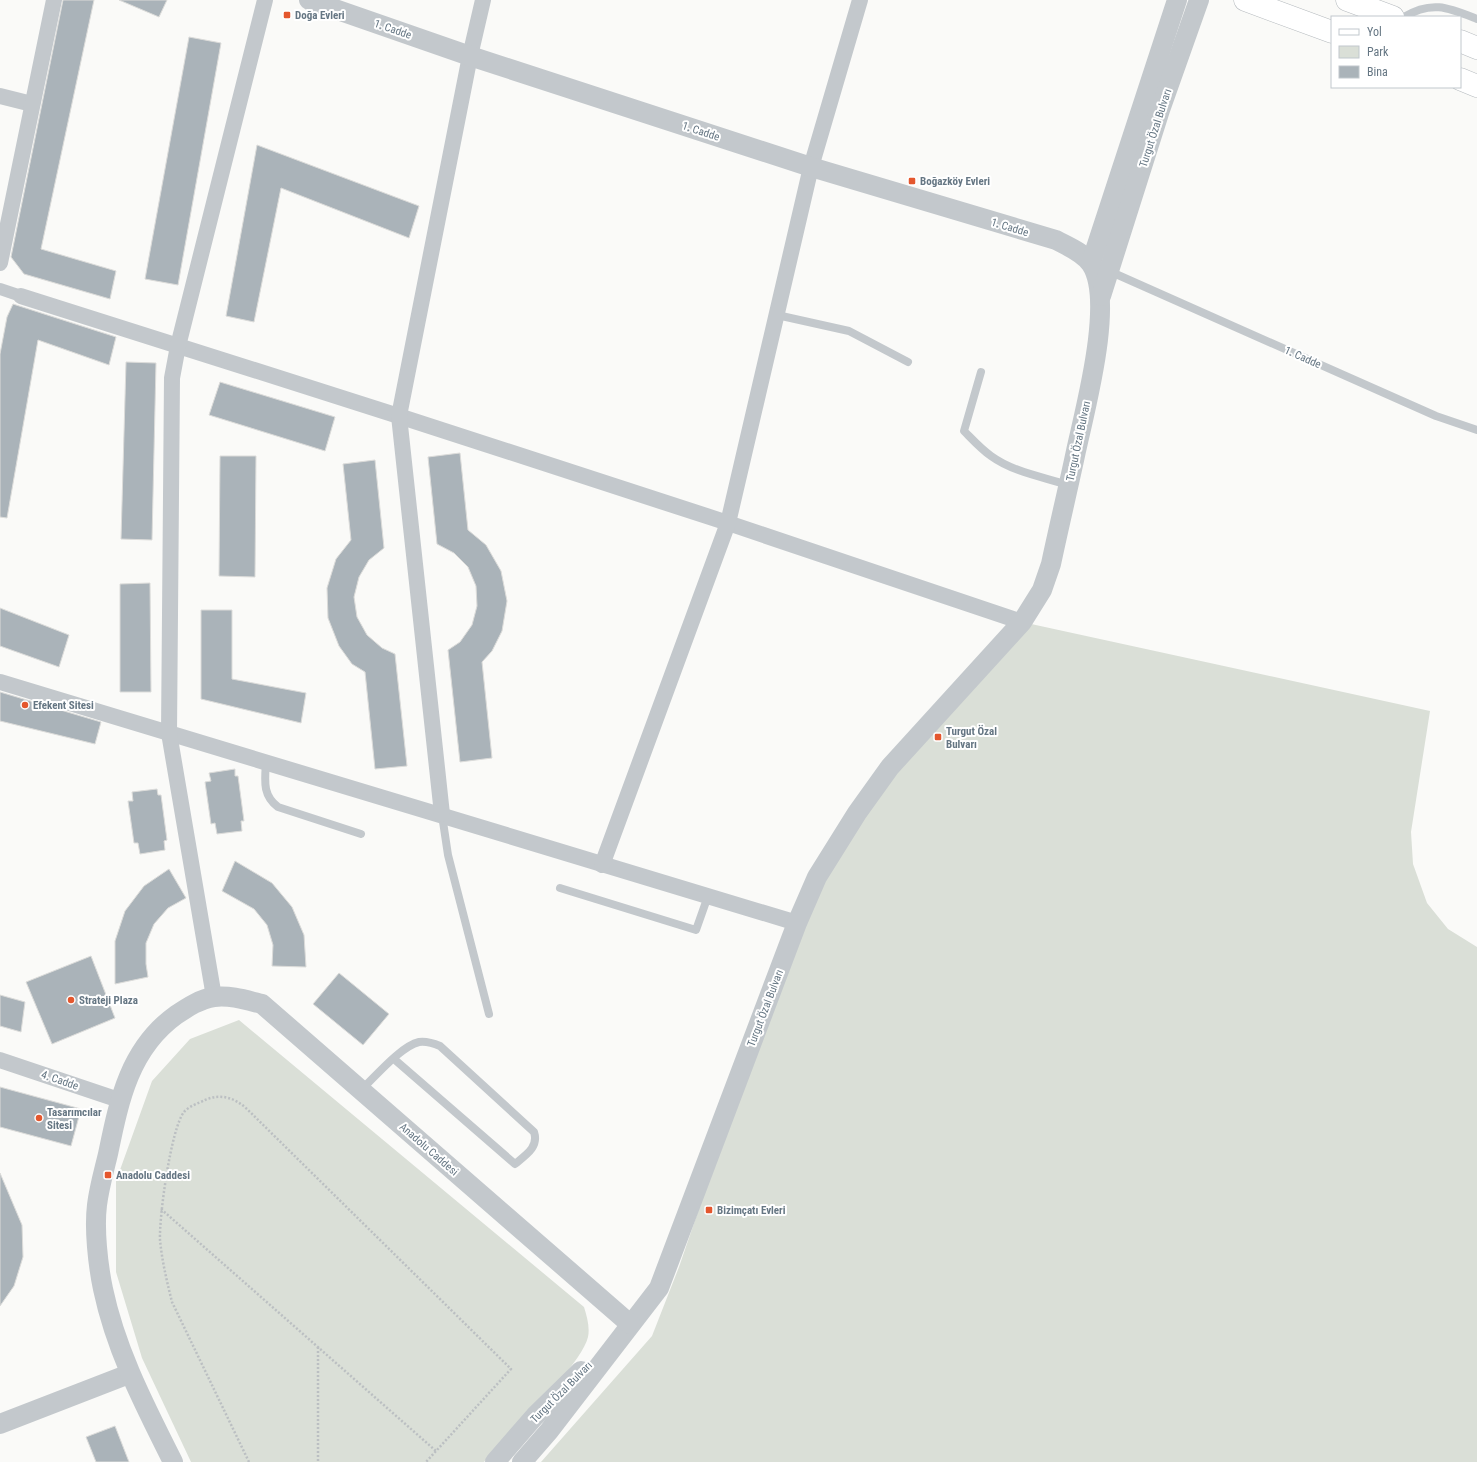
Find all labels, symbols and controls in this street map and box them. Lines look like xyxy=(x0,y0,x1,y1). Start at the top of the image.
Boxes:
place label: Doğa Evleri xyxy=(295,9,345,22)
marker: Doğa Evleri xyxy=(282,10,292,20)
legend xyxy=(1331,16,1461,88)
street label: 1. Cadde xyxy=(373,17,413,42)
text: Yol xyxy=(1367,25,1382,39)
text: Park xyxy=(1367,45,1389,59)
text: Bina xyxy=(1367,65,1388,79)
street label: Turgut Özal Bulvarı xyxy=(1137,87,1174,169)
street label: 1. Cadde xyxy=(681,119,721,144)
place label: Boğazköy Evleri xyxy=(920,175,990,188)
marker: Boğazköy Evleri xyxy=(907,176,917,186)
street label: 1. Cadde xyxy=(990,216,1030,239)
street label: 1. Cadde xyxy=(1283,344,1323,371)
street label: Turgut Özal Bulvarı xyxy=(1064,400,1093,482)
place label: Efekent Sitesi xyxy=(33,699,94,712)
marker: Efekent Sitesi xyxy=(20,700,30,710)
place label: Turgut Özal Bulvarı xyxy=(946,724,997,751)
marker: Turgut Özal Bulvarı xyxy=(933,732,943,742)
street label: Turgut Özal Bulvarı xyxy=(745,968,786,1049)
place label: Strateji Plaza xyxy=(79,994,138,1007)
marker: Strateji Plaza xyxy=(66,995,76,1005)
street label: 4. Cadde xyxy=(40,1068,80,1093)
place label: Tasarımcılar Sitesi xyxy=(47,1106,102,1132)
marker: Tasarımcılar Sitesi xyxy=(34,1113,44,1123)
street label: Anadolu Caddesi xyxy=(397,1120,461,1178)
place label: Anadolu Caddesi xyxy=(116,1169,190,1182)
marker: Anadolu Caddesi xyxy=(103,1170,113,1180)
place label: Bizimçatı Evleri xyxy=(717,1204,786,1217)
marker: Bizimçatı Evleri xyxy=(704,1205,714,1215)
street label: Turgut Özal Bulvarı xyxy=(528,1359,595,1426)

